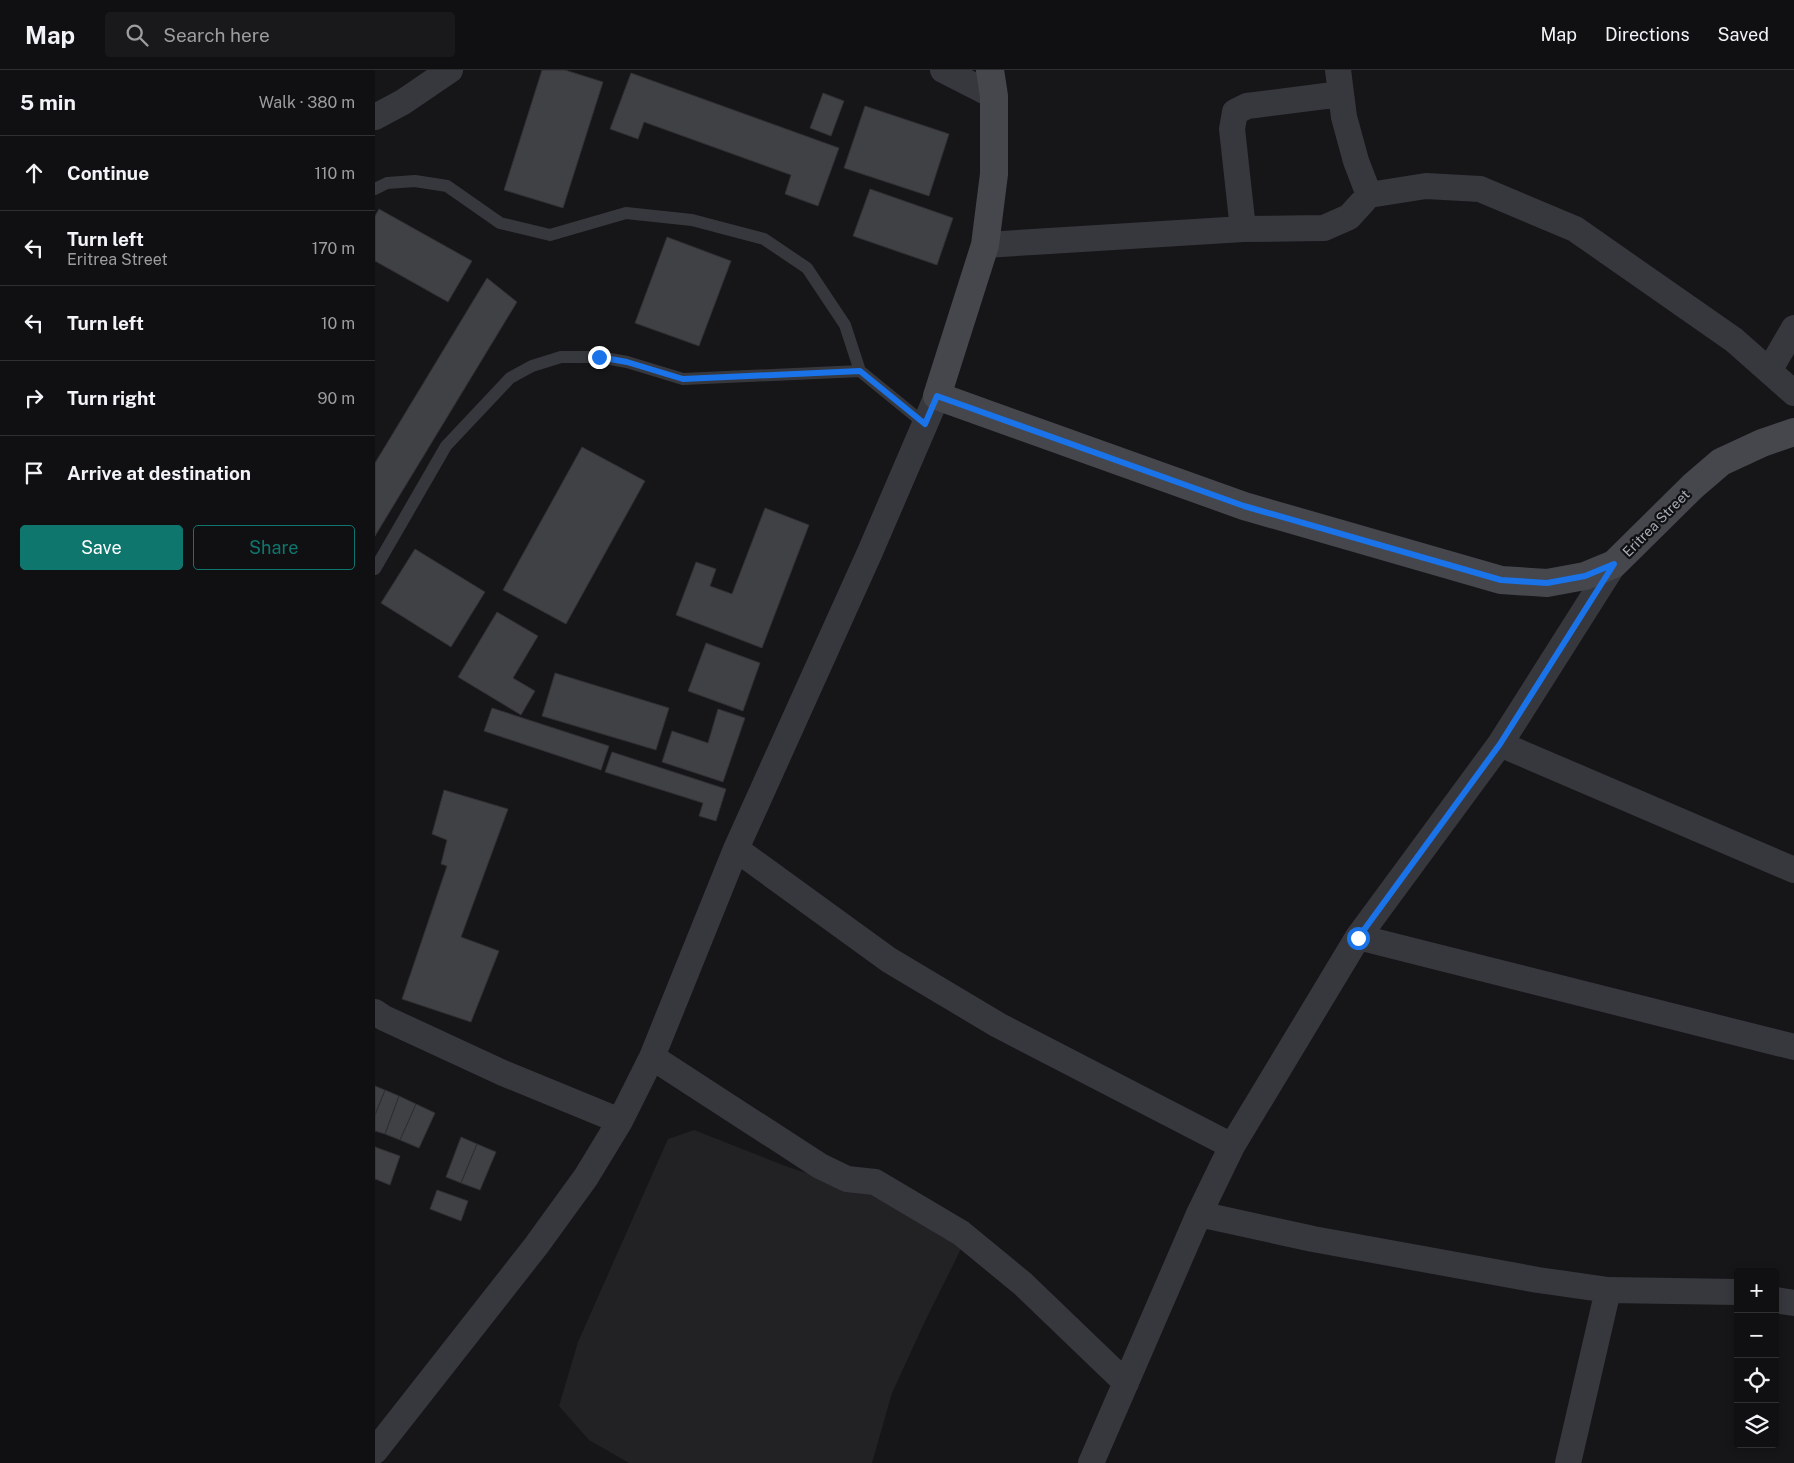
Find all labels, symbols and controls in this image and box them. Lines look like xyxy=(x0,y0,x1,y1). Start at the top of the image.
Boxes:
search box xyxy=(105,12,455,57)
text: Map xyxy=(25,21,75,49)
icon: search xyxy=(123,21,151,49)
text: Search here xyxy=(163,24,270,46)
text: Map xyxy=(1540,24,1577,45)
text: Directions xyxy=(1605,24,1690,45)
text: Saved xyxy=(1718,24,1769,45)
text: 5 min xyxy=(20,90,76,115)
text: Walk · 380 m xyxy=(259,93,355,112)
icon: ahead xyxy=(20,159,48,187)
text: Continue xyxy=(67,162,149,184)
text: 110 m xyxy=(314,164,355,183)
text: Turn left xyxy=(67,228,144,250)
icon: left xyxy=(20,234,48,262)
text: 170 m xyxy=(312,239,355,258)
text: Eritrea Street xyxy=(67,250,168,269)
icon: left xyxy=(20,309,48,337)
text: Turn left xyxy=(67,312,144,334)
text: 10 m xyxy=(321,314,355,333)
route end xyxy=(588,346,611,369)
icon: right xyxy=(20,384,48,412)
text: Turn right xyxy=(67,387,156,409)
text: 90 m xyxy=(318,389,355,408)
icon: arrive xyxy=(20,459,48,487)
text: Arrive at destination xyxy=(67,462,251,484)
street label: Eritrea Street xyxy=(1619,486,1693,560)
button: Save xyxy=(20,525,183,570)
button: Share xyxy=(193,525,355,570)
route start xyxy=(1347,927,1370,950)
map controls xyxy=(1734,1268,1779,1448)
button: + xyxy=(1734,1268,1779,1313)
button: − xyxy=(1734,1313,1779,1358)
button: locate xyxy=(1734,1358,1779,1403)
button: layers xyxy=(1734,1403,1779,1448)

